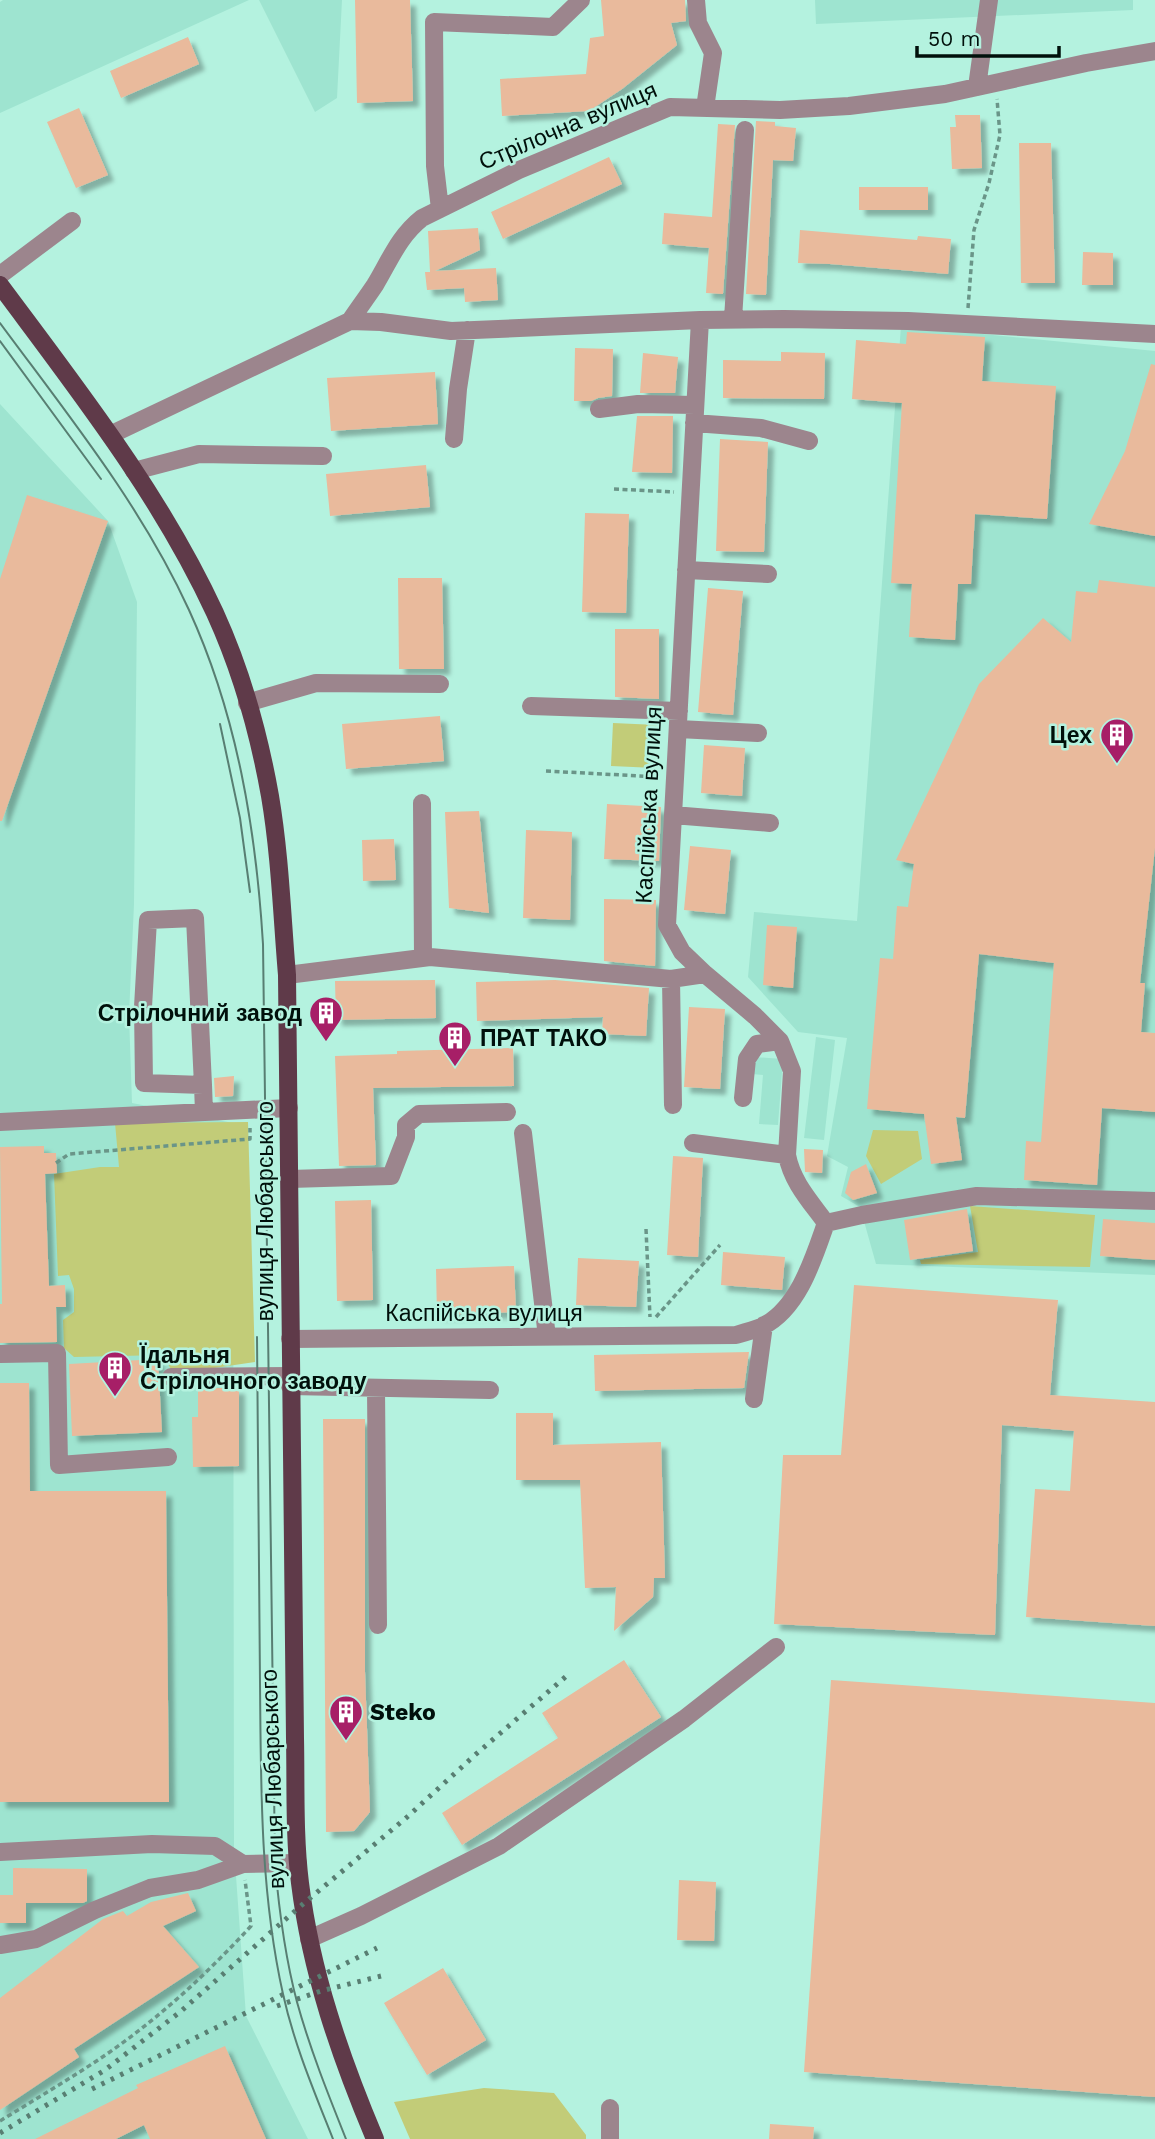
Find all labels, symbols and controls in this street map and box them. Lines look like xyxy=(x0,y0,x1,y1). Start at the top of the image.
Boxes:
scale bar xyxy=(917,14,1059,58)
text: 50 m xyxy=(928,26,980,51)
street label: Стрілочна вулиця xyxy=(475,76,661,176)
street label: Каспійська вулиця xyxy=(630,706,668,904)
building icon: Цех xyxy=(1098,716,1136,765)
place label: Цех xyxy=(1050,722,1092,749)
building icon: Стрілочний завод xyxy=(307,994,345,1043)
place label: Стрілочний завод xyxy=(98,1000,302,1027)
building icon: ПРАТ ТАКО xyxy=(436,1019,474,1068)
place label: ПРАТ ТАКО xyxy=(480,1025,607,1052)
street label: вулиця Любарського xyxy=(252,1101,279,1321)
street label: Каспійська вулиця xyxy=(385,1300,583,1327)
place label: Їдальня Стрілочного заводу xyxy=(139,1342,367,1395)
building icon: Їдальня Стрілочного заводу xyxy=(96,1349,134,1398)
street label: вулиця Любарського xyxy=(256,1668,290,1890)
building icon: Steko xyxy=(327,1693,365,1742)
place label: Steko xyxy=(370,1699,436,1726)

